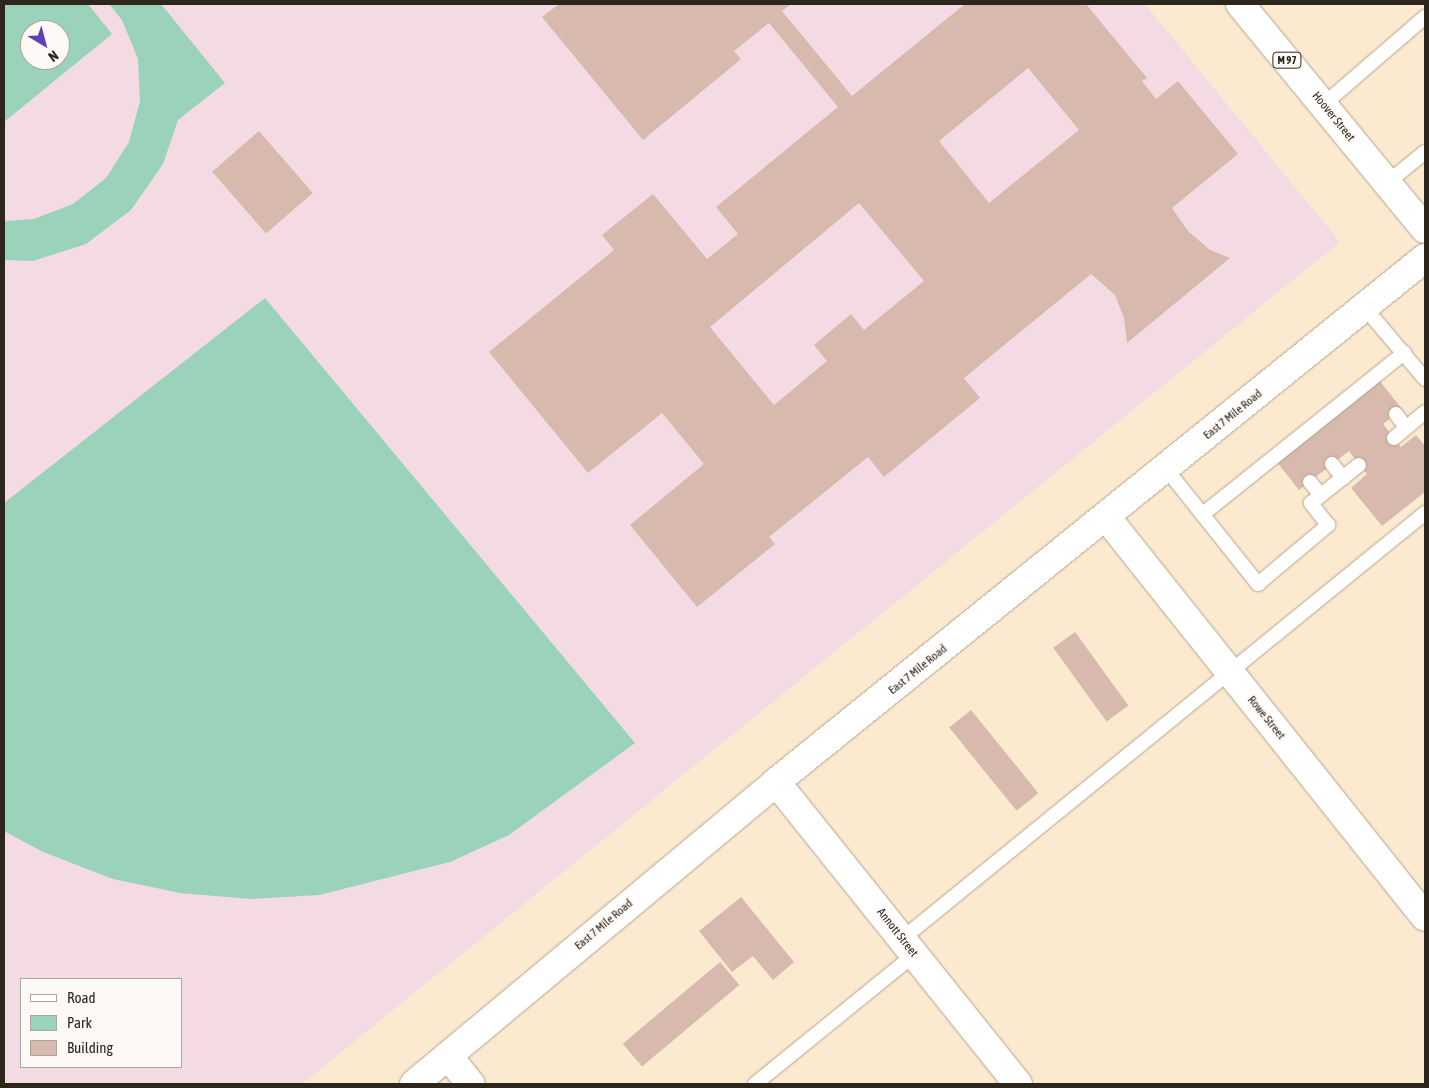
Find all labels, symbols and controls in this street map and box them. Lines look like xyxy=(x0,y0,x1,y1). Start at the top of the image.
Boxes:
north arrow xyxy=(20,20,70,70)
text: N xyxy=(45,47,62,65)
road number: M 97 xyxy=(1272,52,1302,68)
street label: Hoover Street xyxy=(1309,89,1357,145)
street label: East 7 Mile Road xyxy=(1201,387,1265,443)
street label: East 7 Mile Road xyxy=(886,642,950,698)
street label: Rowe Street xyxy=(1244,693,1288,743)
street label: East 7 Mile Road xyxy=(572,897,636,953)
street label: Annott Street xyxy=(873,906,921,960)
legend xyxy=(20,978,182,1068)
text: Road xyxy=(67,989,96,1006)
text: Park xyxy=(67,1014,92,1031)
text: Building xyxy=(67,1039,113,1056)

